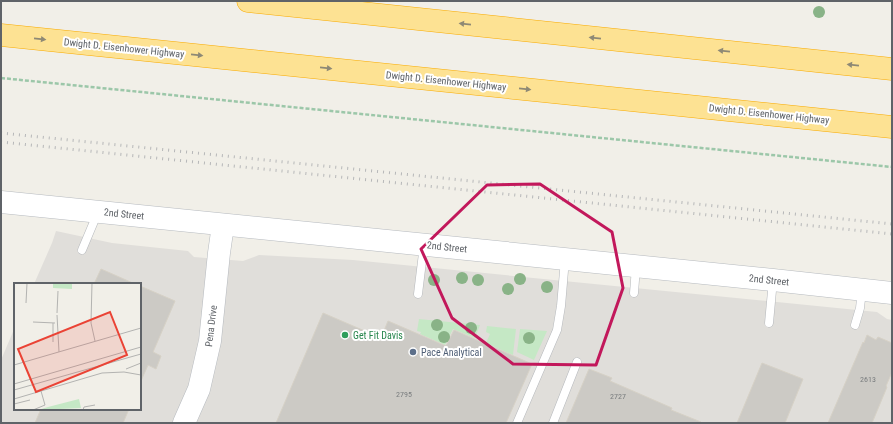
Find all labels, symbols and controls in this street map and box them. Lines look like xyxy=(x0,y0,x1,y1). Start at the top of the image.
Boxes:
one-way arrow xyxy=(459,21,471,27)
one-way arrow xyxy=(589,34,601,41)
one-way arrow xyxy=(34,36,46,42)
street label: Dwight D. Eisenhower Highway xyxy=(63,36,185,60)
one-way arrow xyxy=(718,48,730,55)
one-way arrow xyxy=(191,52,203,58)
one-way arrow xyxy=(847,62,859,68)
one-way arrow xyxy=(320,65,332,72)
street label: Dwight D. Eisenhower Highway xyxy=(385,69,507,93)
one-way arrow xyxy=(519,86,531,92)
street label: Dwight D. Eisenhower Highway xyxy=(708,102,830,126)
street label: 2nd Street xyxy=(103,206,145,222)
street label: 2nd Street xyxy=(426,239,468,255)
street label: 2nd Street xyxy=(748,272,790,288)
inset map xyxy=(14,283,141,410)
street label: Pena Drive xyxy=(203,304,219,348)
marker: Get Fit Davis xyxy=(340,330,350,340)
place label: Get Fit Davis xyxy=(353,330,403,341)
marker: Pace Analytical xyxy=(408,347,418,357)
place label: Pace Analytical xyxy=(421,347,482,358)
house number: 2613 xyxy=(860,375,876,384)
house number: 2795 xyxy=(396,390,412,399)
house number: 2727 xyxy=(610,392,626,401)

